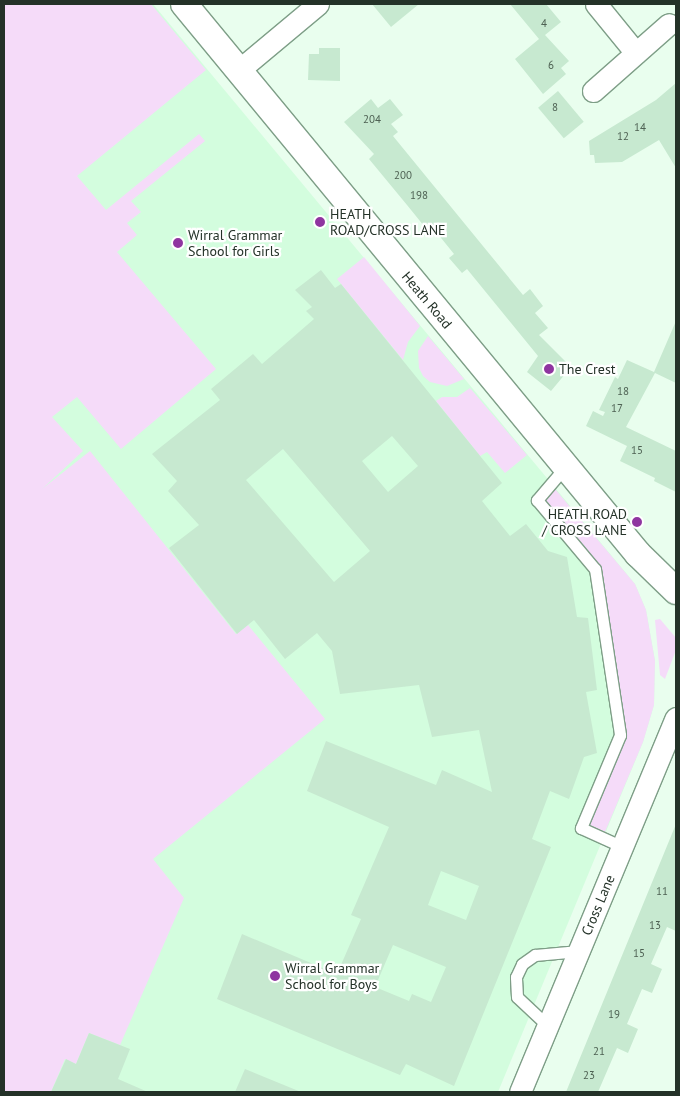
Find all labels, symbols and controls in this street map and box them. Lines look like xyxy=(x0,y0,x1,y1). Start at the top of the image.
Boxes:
house number: 4 xyxy=(541,16,547,30)
house number: 6 xyxy=(548,58,554,72)
house number: 8 xyxy=(552,100,558,114)
house number: 204 xyxy=(363,112,381,126)
house number: 14 xyxy=(634,120,646,134)
house number: 12 xyxy=(617,129,629,143)
house number: 200 xyxy=(394,168,412,182)
house number: 198 xyxy=(410,188,428,202)
place label: HEATH ROAD/CROSS LANE xyxy=(330,206,446,238)
marker: HEATH ROAD/CROSS LANE xyxy=(314,216,326,228)
place label: Wirral Grammar School for Girls xyxy=(188,227,282,260)
marker: Wirral Grammar School for Girls xyxy=(172,237,184,249)
street label: Heath Road xyxy=(398,268,456,332)
place label: The Crest xyxy=(559,361,616,377)
marker: The Crest xyxy=(543,363,555,375)
house number: 18 xyxy=(617,384,629,398)
house number: 17 xyxy=(611,401,623,415)
house number: 15 xyxy=(631,443,643,457)
place label: HEATH ROAD / CROSS LANE xyxy=(542,506,627,538)
marker: HEATH ROAD / CROSS LANE xyxy=(631,516,643,528)
street label: Cross Lane xyxy=(578,872,618,938)
house number: 11 xyxy=(656,884,668,898)
house number: 13 xyxy=(649,918,661,932)
house number: 15 xyxy=(633,946,645,960)
place label: Wirral Grammar School for Boys xyxy=(285,960,379,992)
marker: Wirral Grammar School for Boys xyxy=(269,970,281,982)
house number: 19 xyxy=(608,1007,620,1021)
house number: 21 xyxy=(593,1044,605,1058)
house number: 23 xyxy=(583,1068,595,1082)

